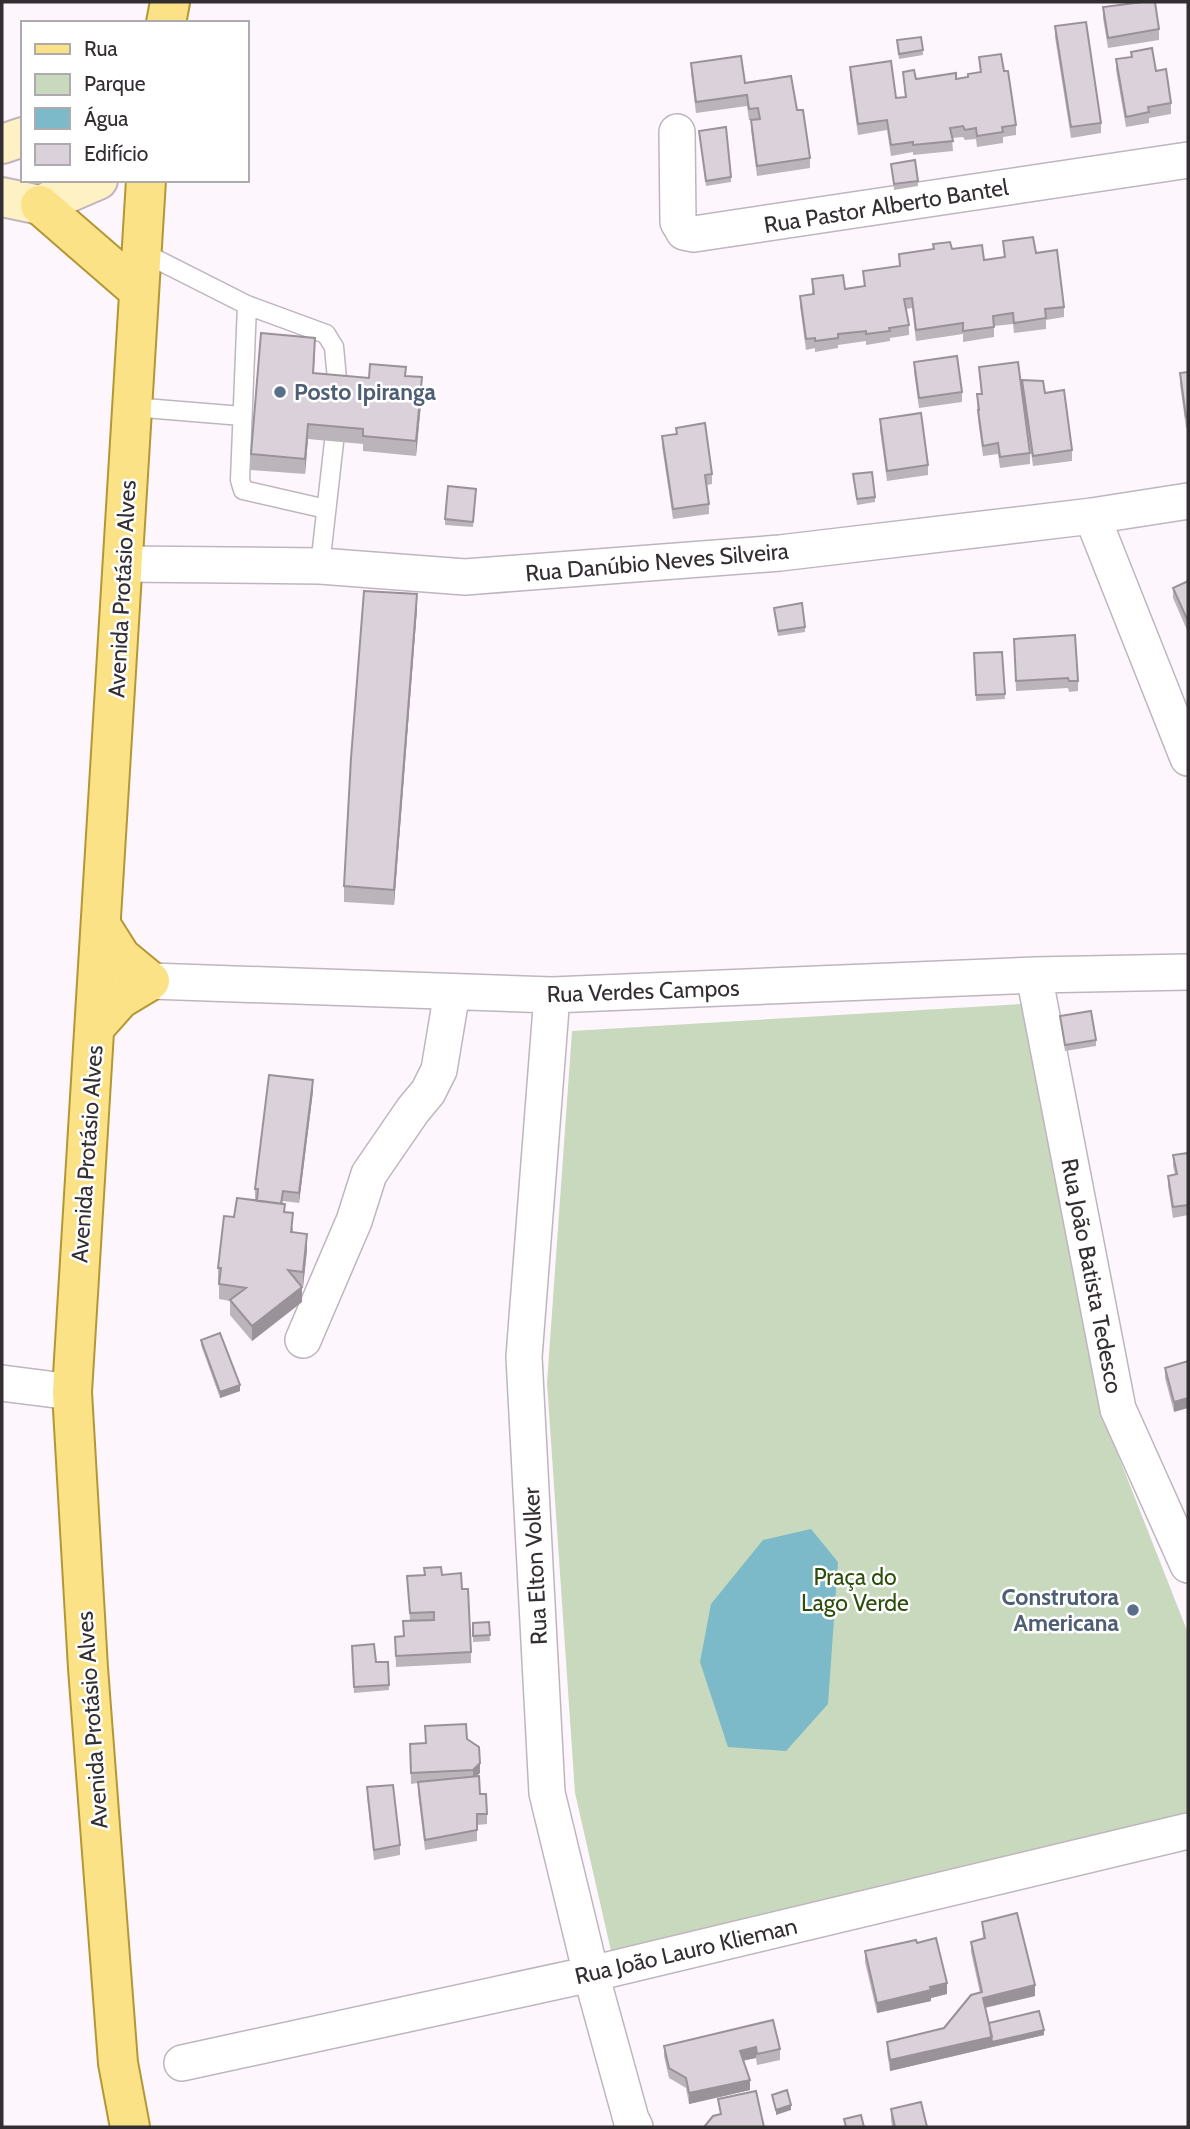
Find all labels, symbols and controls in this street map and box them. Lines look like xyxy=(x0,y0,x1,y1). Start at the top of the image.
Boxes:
legend xyxy=(21,21,248,182)
text: Rua xyxy=(84,36,118,61)
text: Parque xyxy=(84,71,146,96)
text: Água xyxy=(84,106,128,131)
text: Edifício xyxy=(84,141,148,166)
street label: Rua Pastor Alberto Bantel xyxy=(762,173,1011,239)
place label: Posto Ipiranga xyxy=(294,378,437,406)
marker: Posto Ipiranga xyxy=(272,384,288,400)
street label: Avenida Protásio Alves xyxy=(102,479,142,699)
street label: Rua Danúbio Neves Silveira xyxy=(524,537,790,587)
street label: Rua Verdes Campos xyxy=(546,974,740,1008)
street label: Avenida Protásio Alves xyxy=(65,1044,109,1264)
street label: Rua João Batista Tedesco xyxy=(1055,1156,1129,1396)
street label: Rua Elton Volker xyxy=(517,1486,553,1646)
park label: Praça do Lago Verde xyxy=(801,1563,909,1617)
place label: Construtora Americana xyxy=(1002,1583,1120,1637)
marker: Construtora Americana xyxy=(1125,1602,1141,1618)
street label: Avenida Protásio Alves xyxy=(70,1610,114,1830)
street label: Rua João Lauro Klieman xyxy=(572,1912,800,1990)

